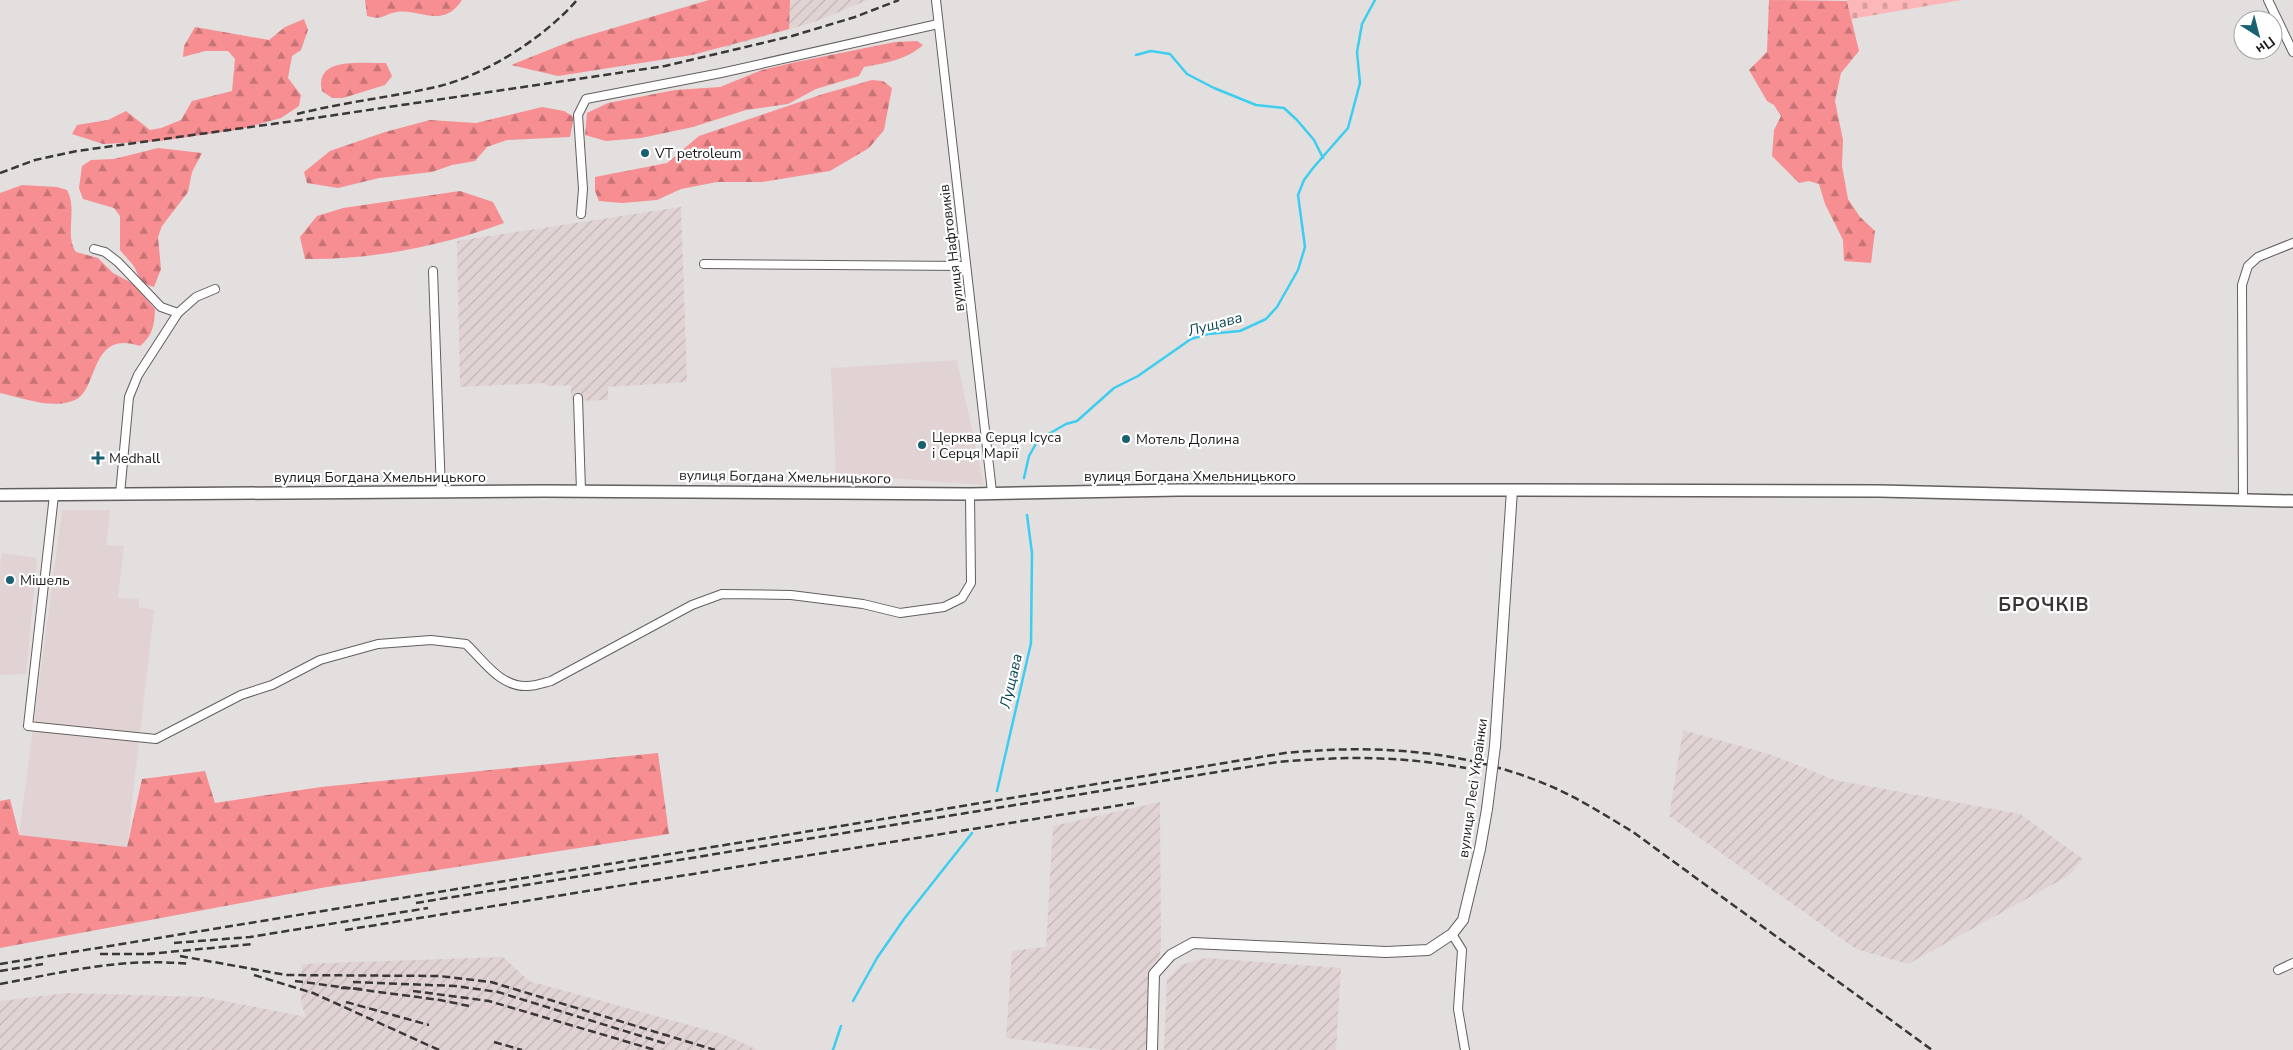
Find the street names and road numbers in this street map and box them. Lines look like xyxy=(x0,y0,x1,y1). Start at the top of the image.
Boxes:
street label: вулиця Нафтовиків xyxy=(935,183,969,313)
street label: вулиця Богдана Хмельницького xyxy=(679,466,891,488)
street label: вулиця Богдана Хмельницького xyxy=(1084,467,1296,486)
street label: вулиця Богдана Хмельницького xyxy=(274,468,486,487)
street label: вулиця Лесі Українки xyxy=(1454,717,1492,859)

